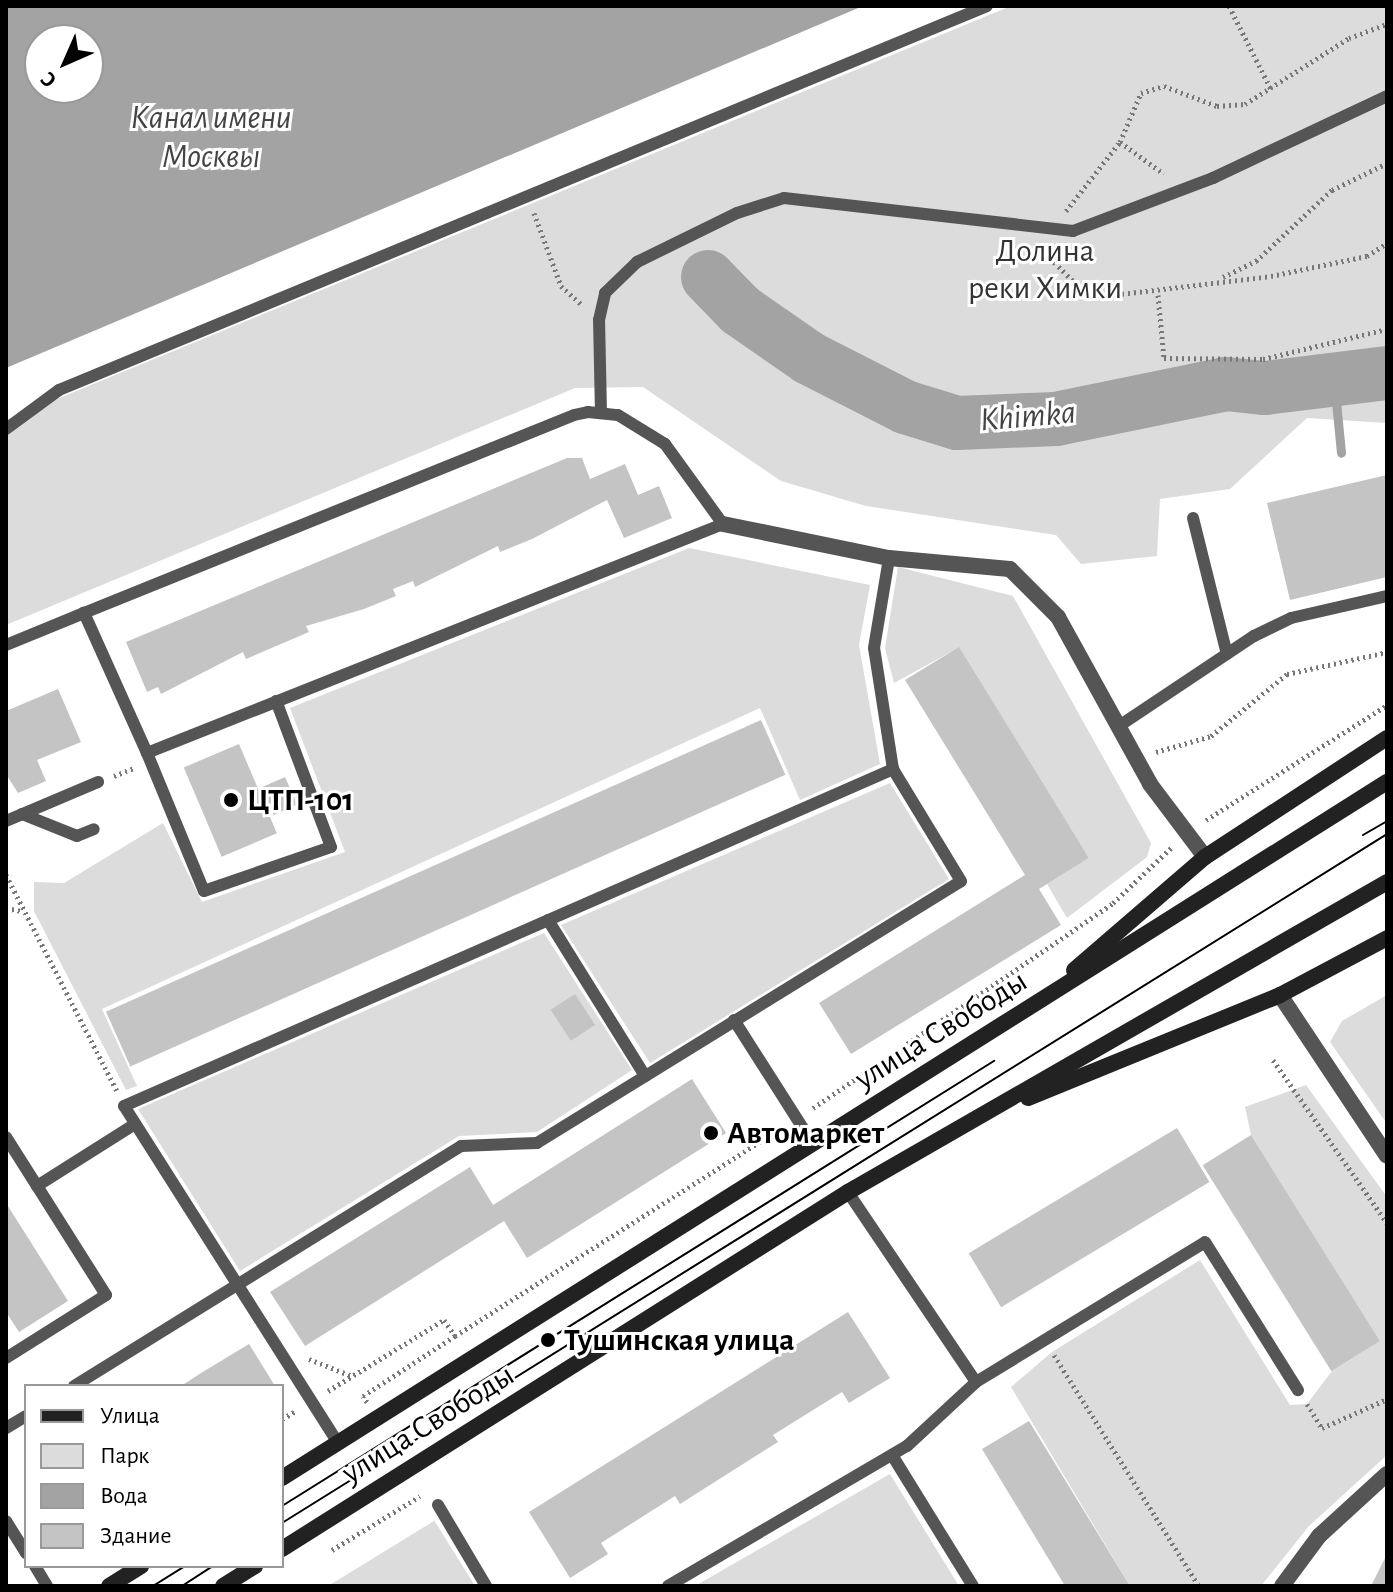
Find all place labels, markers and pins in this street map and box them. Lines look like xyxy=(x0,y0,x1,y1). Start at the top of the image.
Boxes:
place label: ЦТП-101 xyxy=(247,781,354,819)
marker: ЦТП-101 xyxy=(222,791,240,809)
place label: Автомаркет xyxy=(727,1114,884,1152)
marker: Автомаркет xyxy=(702,1124,720,1142)
place label: Тушинская улица xyxy=(564,1321,794,1359)
marker: Тушинская улица xyxy=(539,1331,557,1349)

